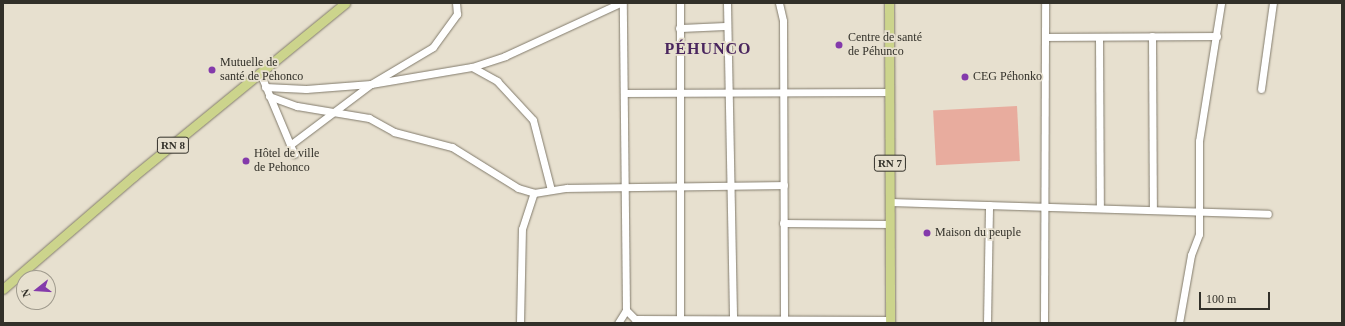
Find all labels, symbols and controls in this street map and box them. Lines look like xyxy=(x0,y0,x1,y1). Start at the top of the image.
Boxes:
place label: Centre de santé de Péhunco xyxy=(848,31,922,59)
district label: PÉHUNCO xyxy=(664,39,752,59)
marker: Centre de santé de Péhunco xyxy=(833,39,845,51)
place label: Mutuelle de santé de Pehonco xyxy=(220,56,303,84)
marker: Mutuelle de santé de Pehonco xyxy=(207,65,217,75)
place label: CEG Péhonko xyxy=(973,70,1042,84)
marker: CEG Péhonko xyxy=(960,72,970,82)
road number: RN 8 xyxy=(156,136,190,154)
place label: Hôtel de ville de Pehonco xyxy=(254,147,319,175)
road number: RN 7 xyxy=(873,154,907,172)
marker: Hôtel de ville de Pehonco xyxy=(241,156,251,166)
place label: Maison du peuple xyxy=(935,226,1021,240)
marker: Maison du peuple xyxy=(922,228,932,238)
north arrow xyxy=(16,270,56,310)
scale bar xyxy=(1201,284,1272,310)
text: N xyxy=(19,288,32,299)
text: 100 m xyxy=(1206,292,1236,306)

